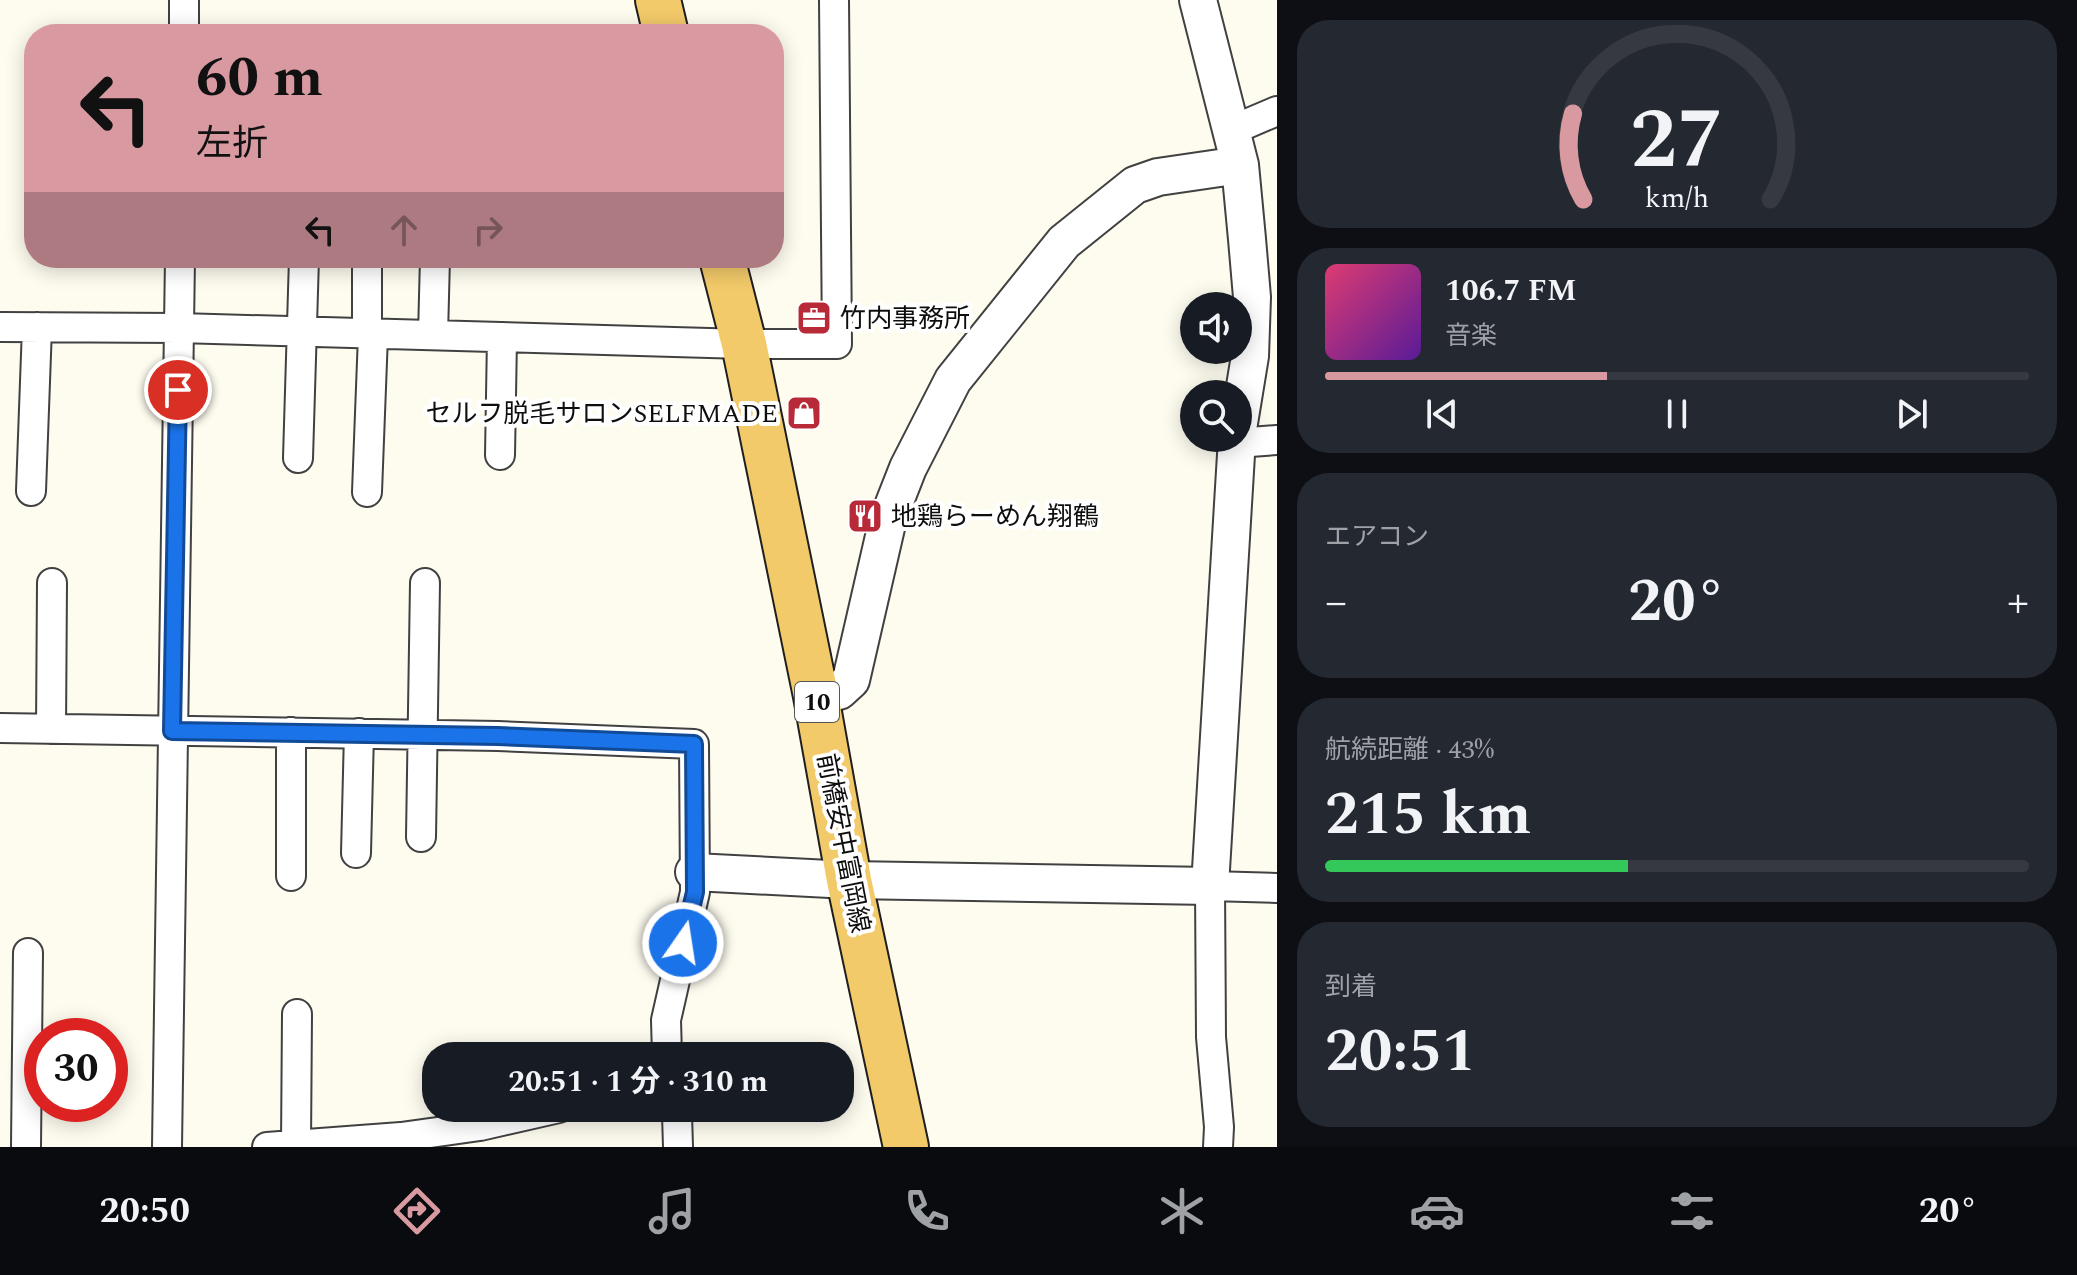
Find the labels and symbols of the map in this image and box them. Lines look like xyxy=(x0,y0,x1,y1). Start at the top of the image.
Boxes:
office icon: 竹内事務所 xyxy=(795,299,833,337)
place label: 竹内事務所 xyxy=(840,299,970,339)
pin xyxy=(144,356,212,424)
place label: セルフ脱毛サロンSELFMADE xyxy=(426,394,778,434)
shop icon: セルフ脱毛サロンSELFMADE xyxy=(785,394,823,432)
restaurant icon: 地鶏らーめん翔鶴 xyxy=(846,497,884,535)
place label: 地鶏らーめん翔鶴 xyxy=(891,497,1099,537)
road number: 10 xyxy=(795,682,839,722)
street label: 前橋安中富岡線 xyxy=(806,750,880,936)
position arrow xyxy=(641,901,725,985)
speed limit sign: 30 xyxy=(24,1018,128,1122)

